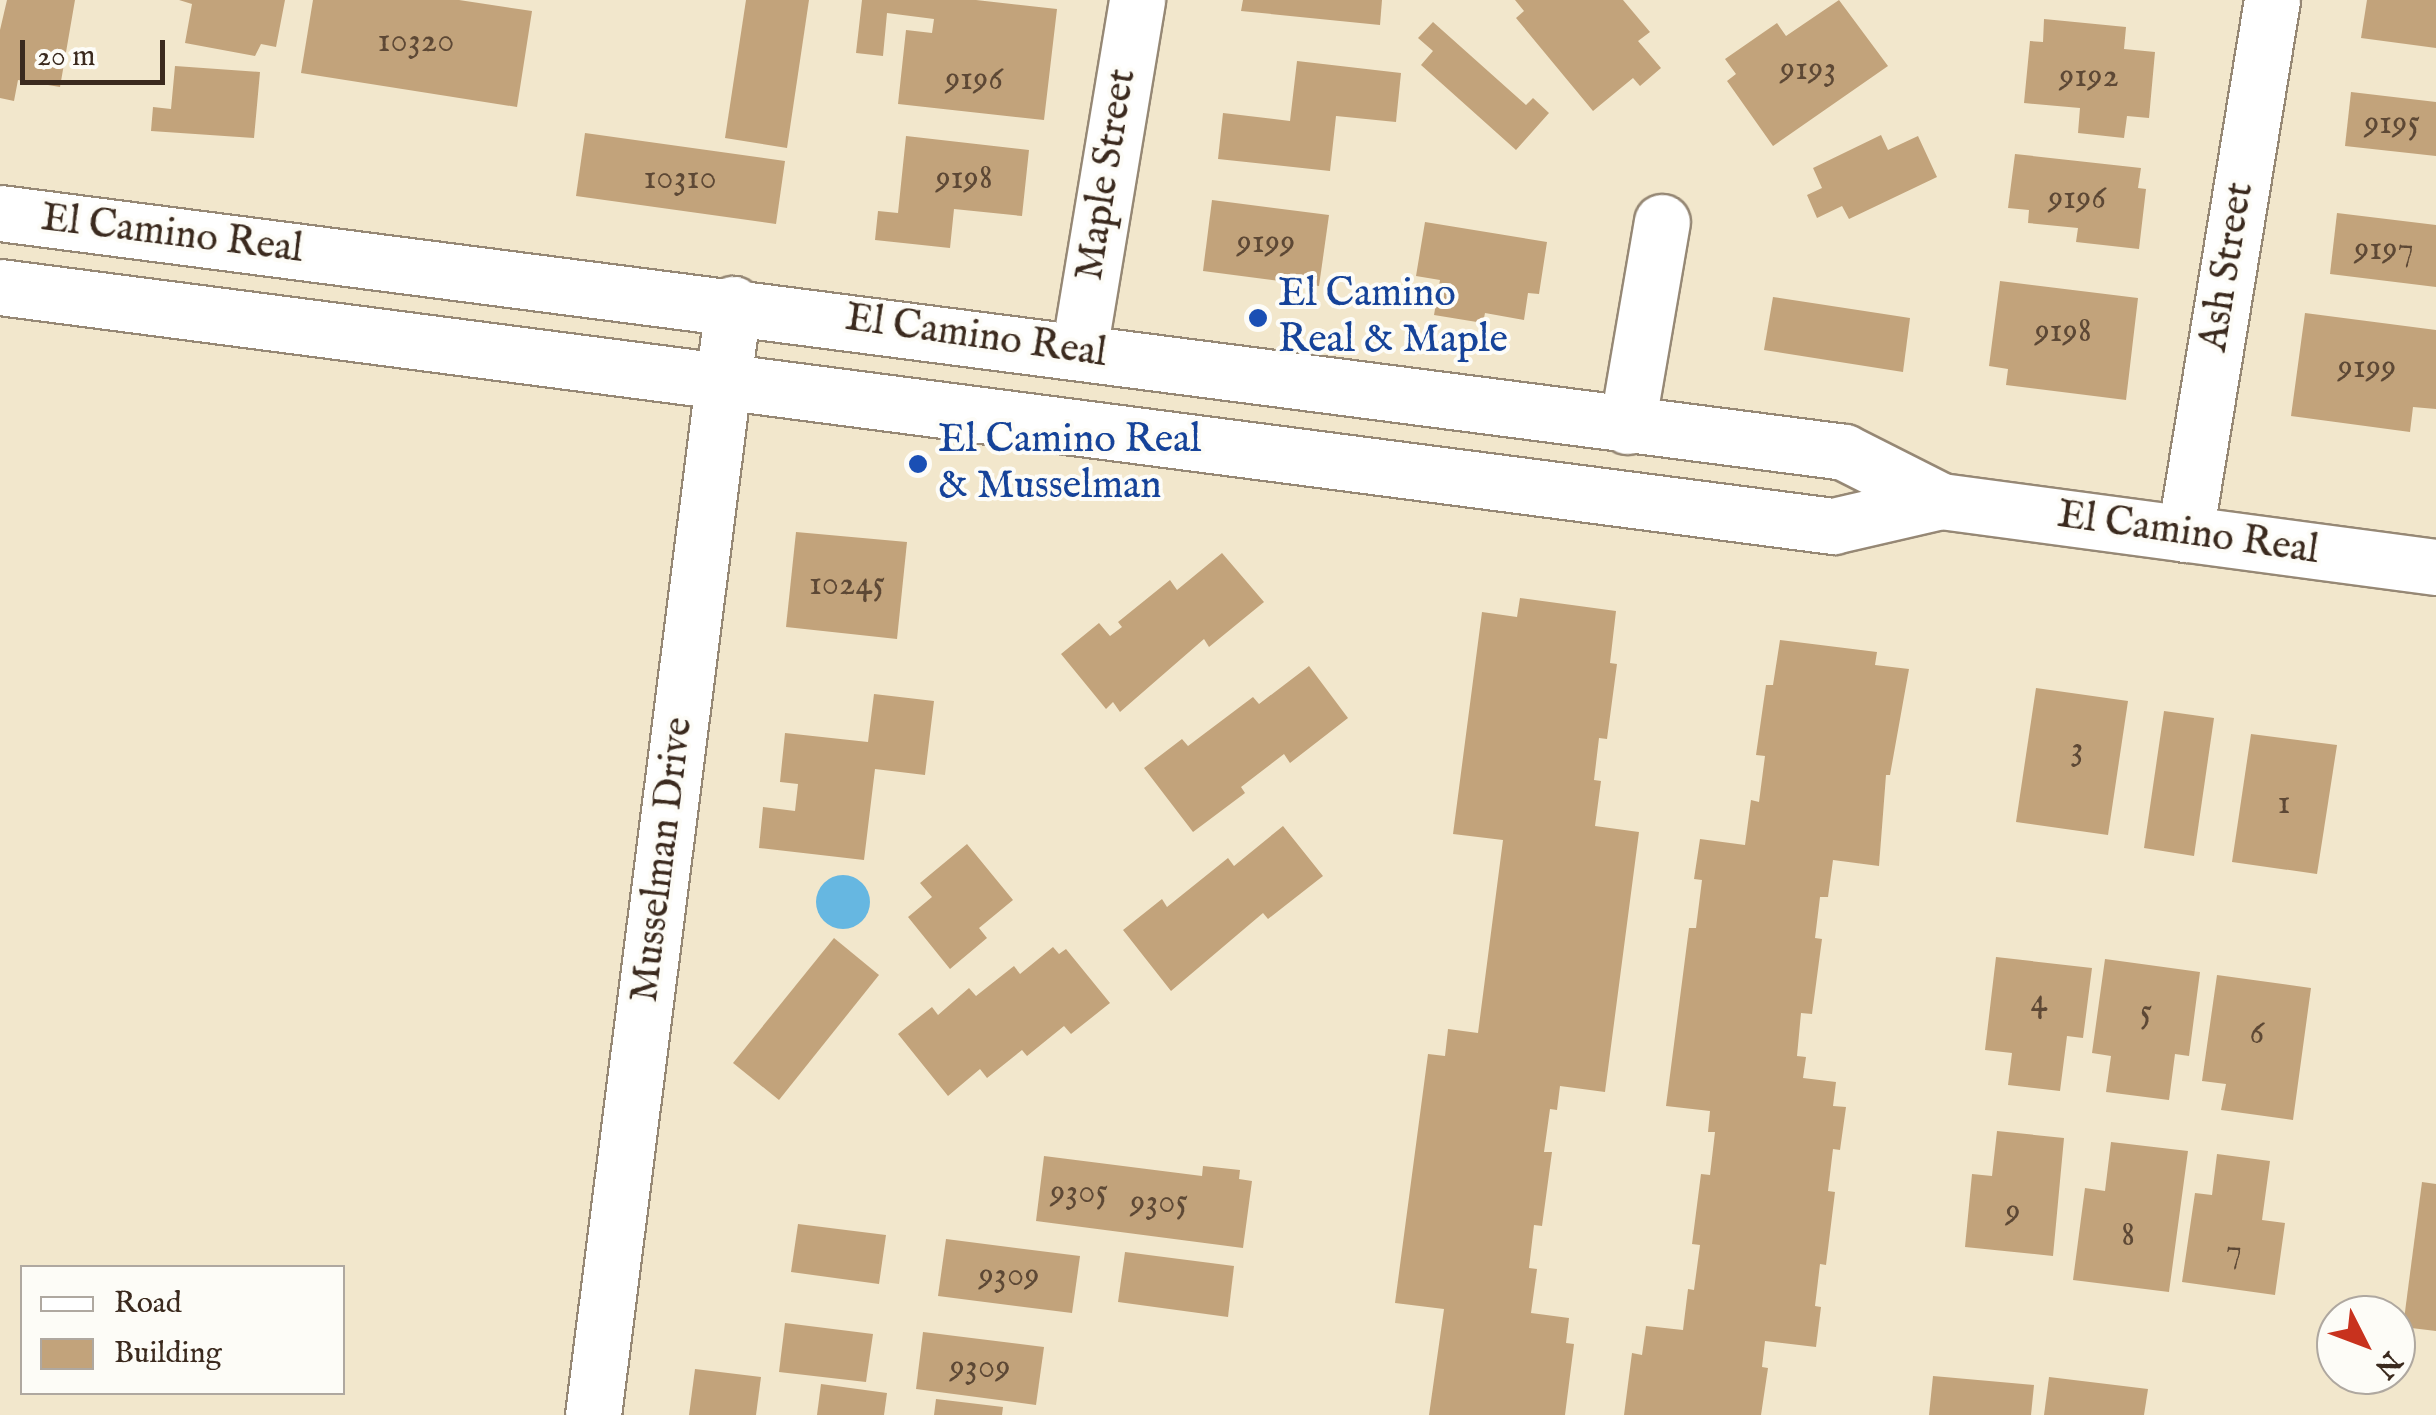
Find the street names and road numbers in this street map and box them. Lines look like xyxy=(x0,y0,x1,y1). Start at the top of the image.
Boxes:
street label: Maple Street xyxy=(1067,66,1147,284)
street label: Ash Street xyxy=(2191,179,2265,355)
street label: El Camino Real xyxy=(38,195,306,275)
street label: El Camino Real xyxy=(842,295,1110,379)
street label: El Camino Real xyxy=(2054,492,2322,576)
street label: Musselman Drive xyxy=(622,715,704,1005)

